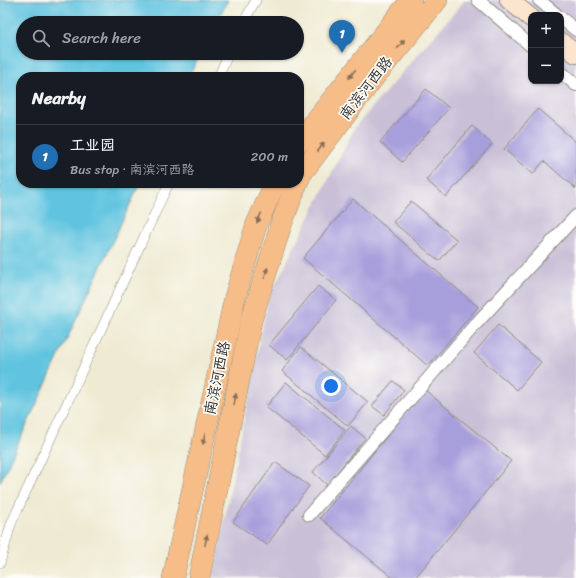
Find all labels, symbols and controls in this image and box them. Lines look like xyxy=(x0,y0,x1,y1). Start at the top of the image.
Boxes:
map controls xyxy=(528,12,564,84)
button: + xyxy=(528,12,564,48)
search box xyxy=(16,16,304,60)
pin: 1 xyxy=(329,20,355,53)
text: Search here xyxy=(62,25,141,51)
icon: search xyxy=(30,27,52,49)
one-way arrow xyxy=(396,39,405,50)
button: − xyxy=(528,48,564,84)
street label: 南滨河西路 xyxy=(333,50,399,126)
one-way arrow xyxy=(347,68,356,79)
text: Nearby xyxy=(32,83,86,113)
text: 工业园 xyxy=(70,132,115,158)
one-way arrow xyxy=(317,142,325,153)
text: 1 xyxy=(42,145,48,168)
text: 200 m xyxy=(251,145,288,168)
text: Bus stop · 南滨河西路 xyxy=(70,158,194,181)
one-way arrow xyxy=(256,213,262,224)
one-way arrow xyxy=(263,266,269,278)
street label: 南滨河西路 xyxy=(196,339,238,417)
your location xyxy=(321,376,341,396)
one-way arrow xyxy=(232,393,238,405)
one-way arrow xyxy=(200,433,206,445)
one-way arrow xyxy=(204,534,210,546)

